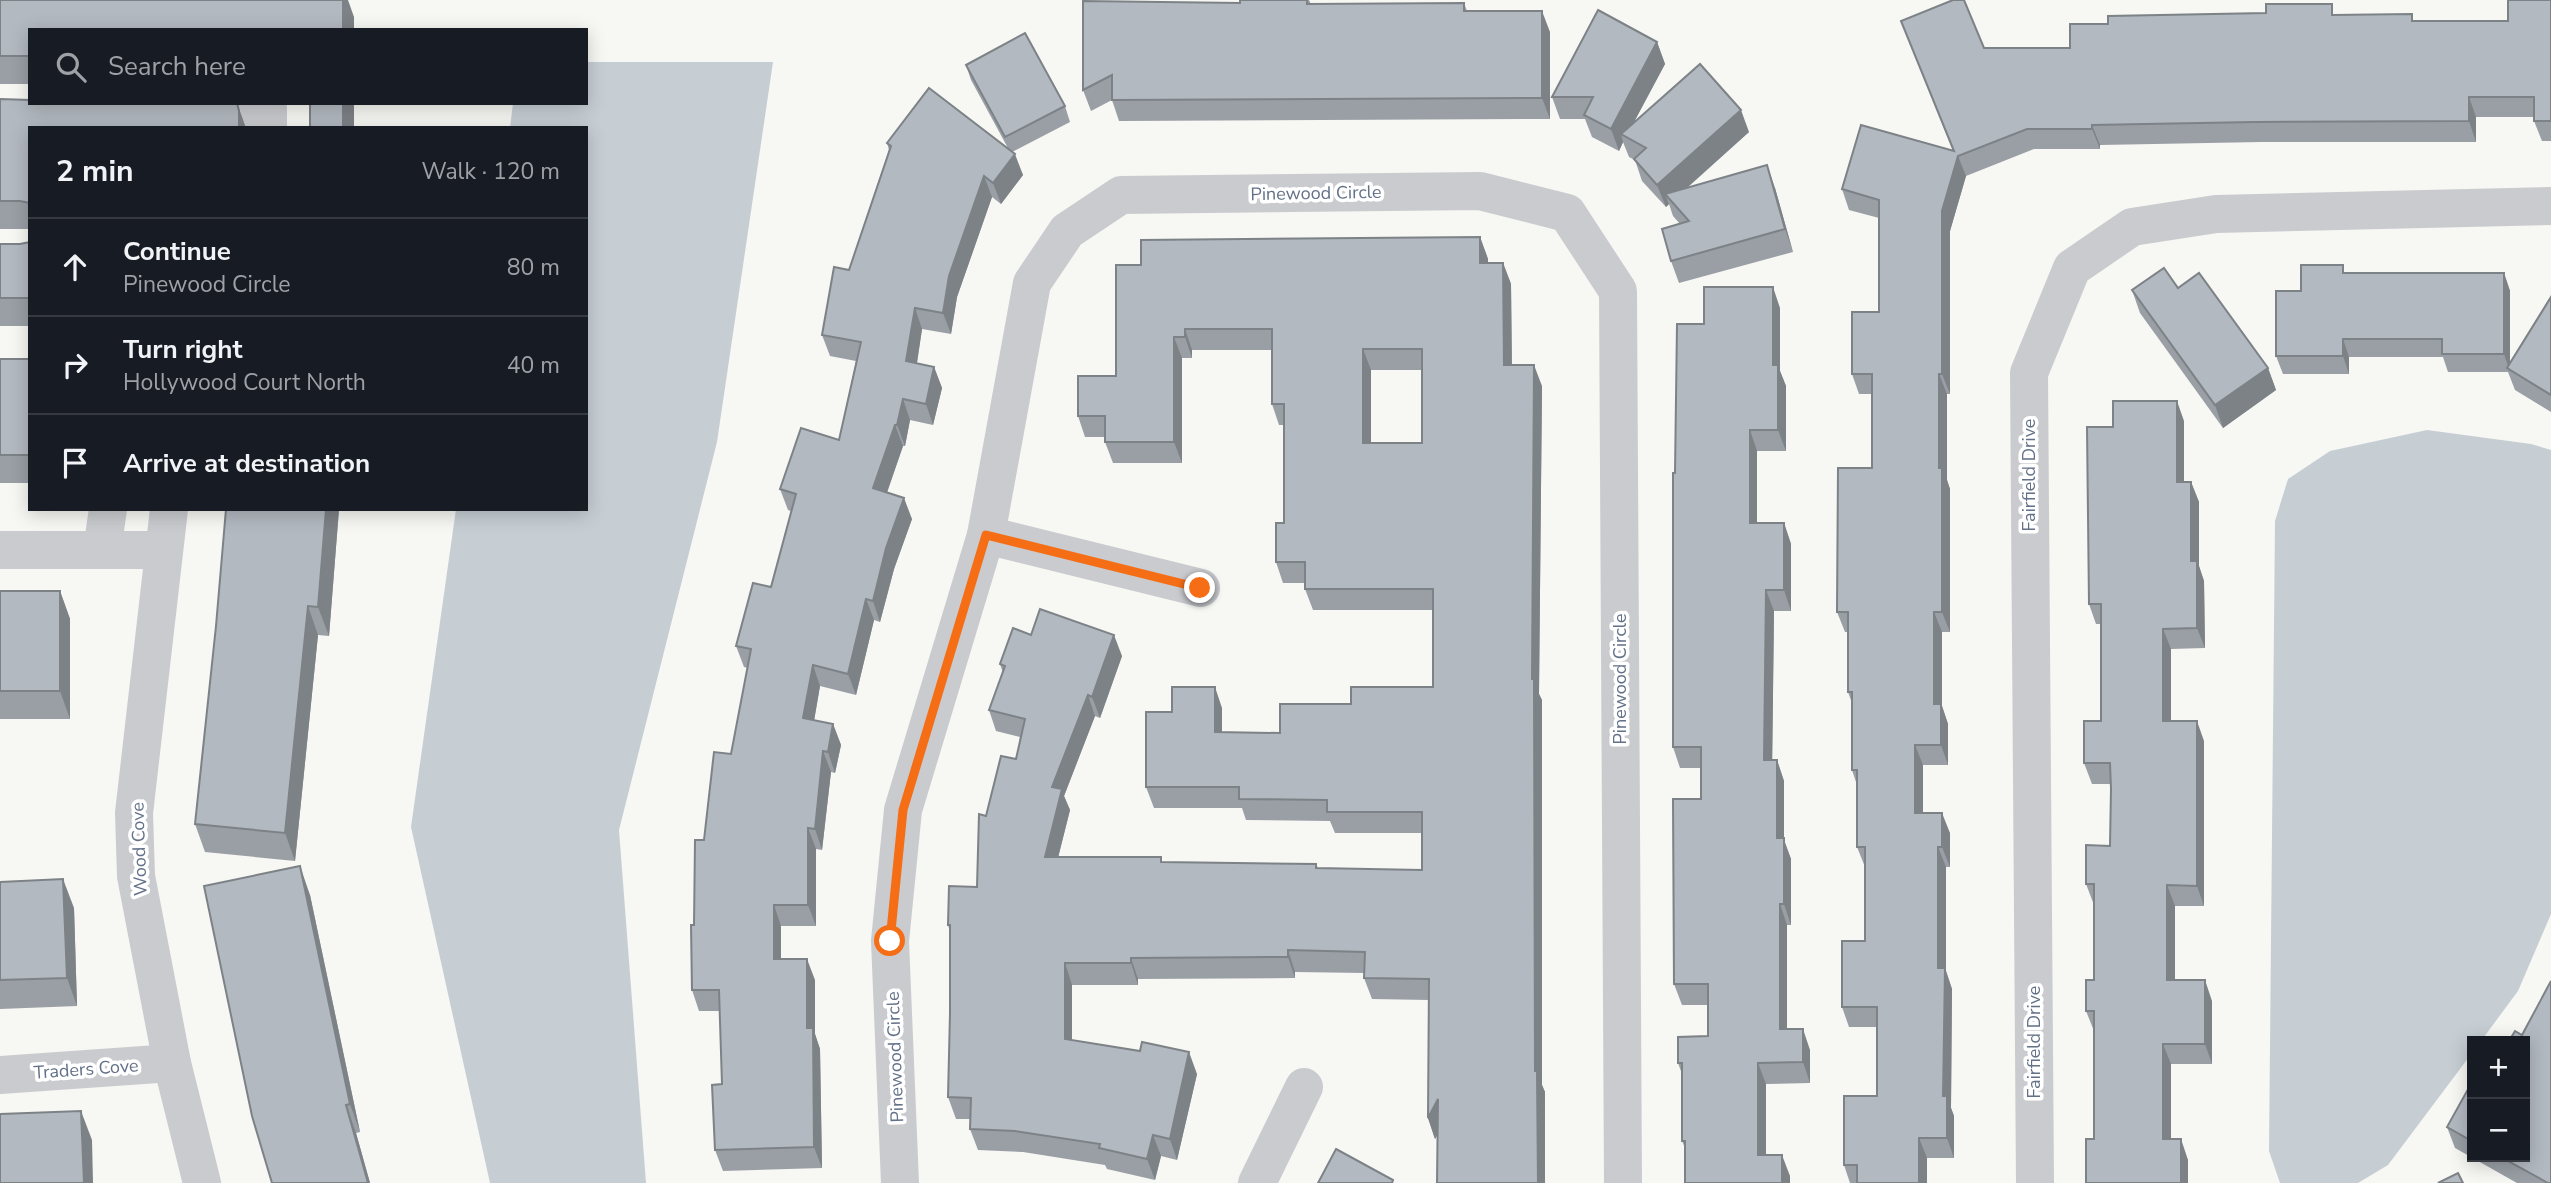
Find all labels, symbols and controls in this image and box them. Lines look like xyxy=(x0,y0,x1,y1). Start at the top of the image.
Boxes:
search box xyxy=(28,28,588,105)
icon: search xyxy=(52,48,90,86)
text: Search here xyxy=(108,49,246,84)
text: 2 min xyxy=(56,151,134,192)
text: Walk · 120 m xyxy=(421,156,560,187)
street label: Pinewood Circle xyxy=(1250,180,1382,206)
text: Continue xyxy=(123,234,231,269)
icon: ahead xyxy=(56,248,94,286)
text: 80 m xyxy=(507,252,560,283)
text: Pinewood Circle xyxy=(123,269,291,300)
text: Turn right xyxy=(123,332,242,367)
icon: right xyxy=(56,346,94,384)
text: 40 m xyxy=(507,350,560,381)
text: Hollywood Court North xyxy=(123,367,366,398)
street label: Fairfield Drive xyxy=(2017,419,2041,531)
icon: arrive xyxy=(56,444,94,482)
text: Arrive at destination xyxy=(123,446,370,481)
route end xyxy=(1184,572,1215,603)
street label: Pinewood Circle xyxy=(1608,613,1632,745)
street label: Wood Cove xyxy=(125,802,153,896)
route start xyxy=(874,925,905,956)
street label: Fairfield Drive xyxy=(2022,986,2046,1098)
street label: Pinewood Circle xyxy=(881,991,909,1123)
map controls xyxy=(2467,1036,2530,1162)
button: + xyxy=(2467,1036,2530,1099)
street label: Traders Cove xyxy=(33,1053,139,1085)
button: − xyxy=(2467,1099,2530,1162)

